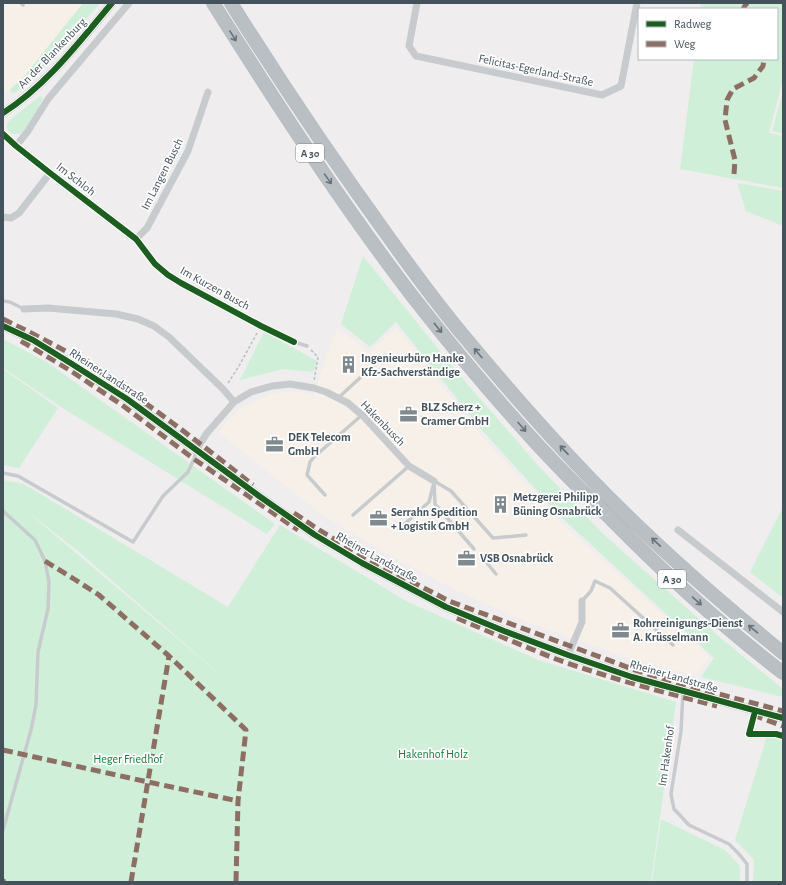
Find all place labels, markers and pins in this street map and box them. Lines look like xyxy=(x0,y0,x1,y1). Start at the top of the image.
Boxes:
place label: Ingenieurbüro Hanke Kfz-Sachverständige xyxy=(361,352,464,378)
building icon: Ingenieurbüro Hanke Kfz-Sachverständige xyxy=(338,355,358,375)
place label: BLZ Scherz + Cramer GmbH xyxy=(421,401,489,427)
office icon: BLZ Scherz + Cramer GmbH xyxy=(398,404,418,424)
place label: DEK Telecom GmbH xyxy=(288,431,351,457)
office icon: DEK Telecom GmbH xyxy=(265,434,285,454)
place label: Metzgerei Philipp Büning Osnabrück xyxy=(513,491,601,517)
building icon: Metzgerei Philipp Büning Osnabrück xyxy=(490,494,510,514)
place label: Serrahn Spedition + Logistik GmbH xyxy=(391,506,478,532)
office icon: Serrahn Spedition + Logistik GmbH xyxy=(368,509,388,529)
office icon: VSB Osnabrück xyxy=(457,548,477,568)
place label: VSB Osnabrück xyxy=(480,552,553,564)
place label: Rohrreinigungs-Dienst A. Krüsselmann xyxy=(633,617,743,643)
office icon: Rohrreinigungs-Dienst A. Krüsselmann xyxy=(610,620,630,640)

